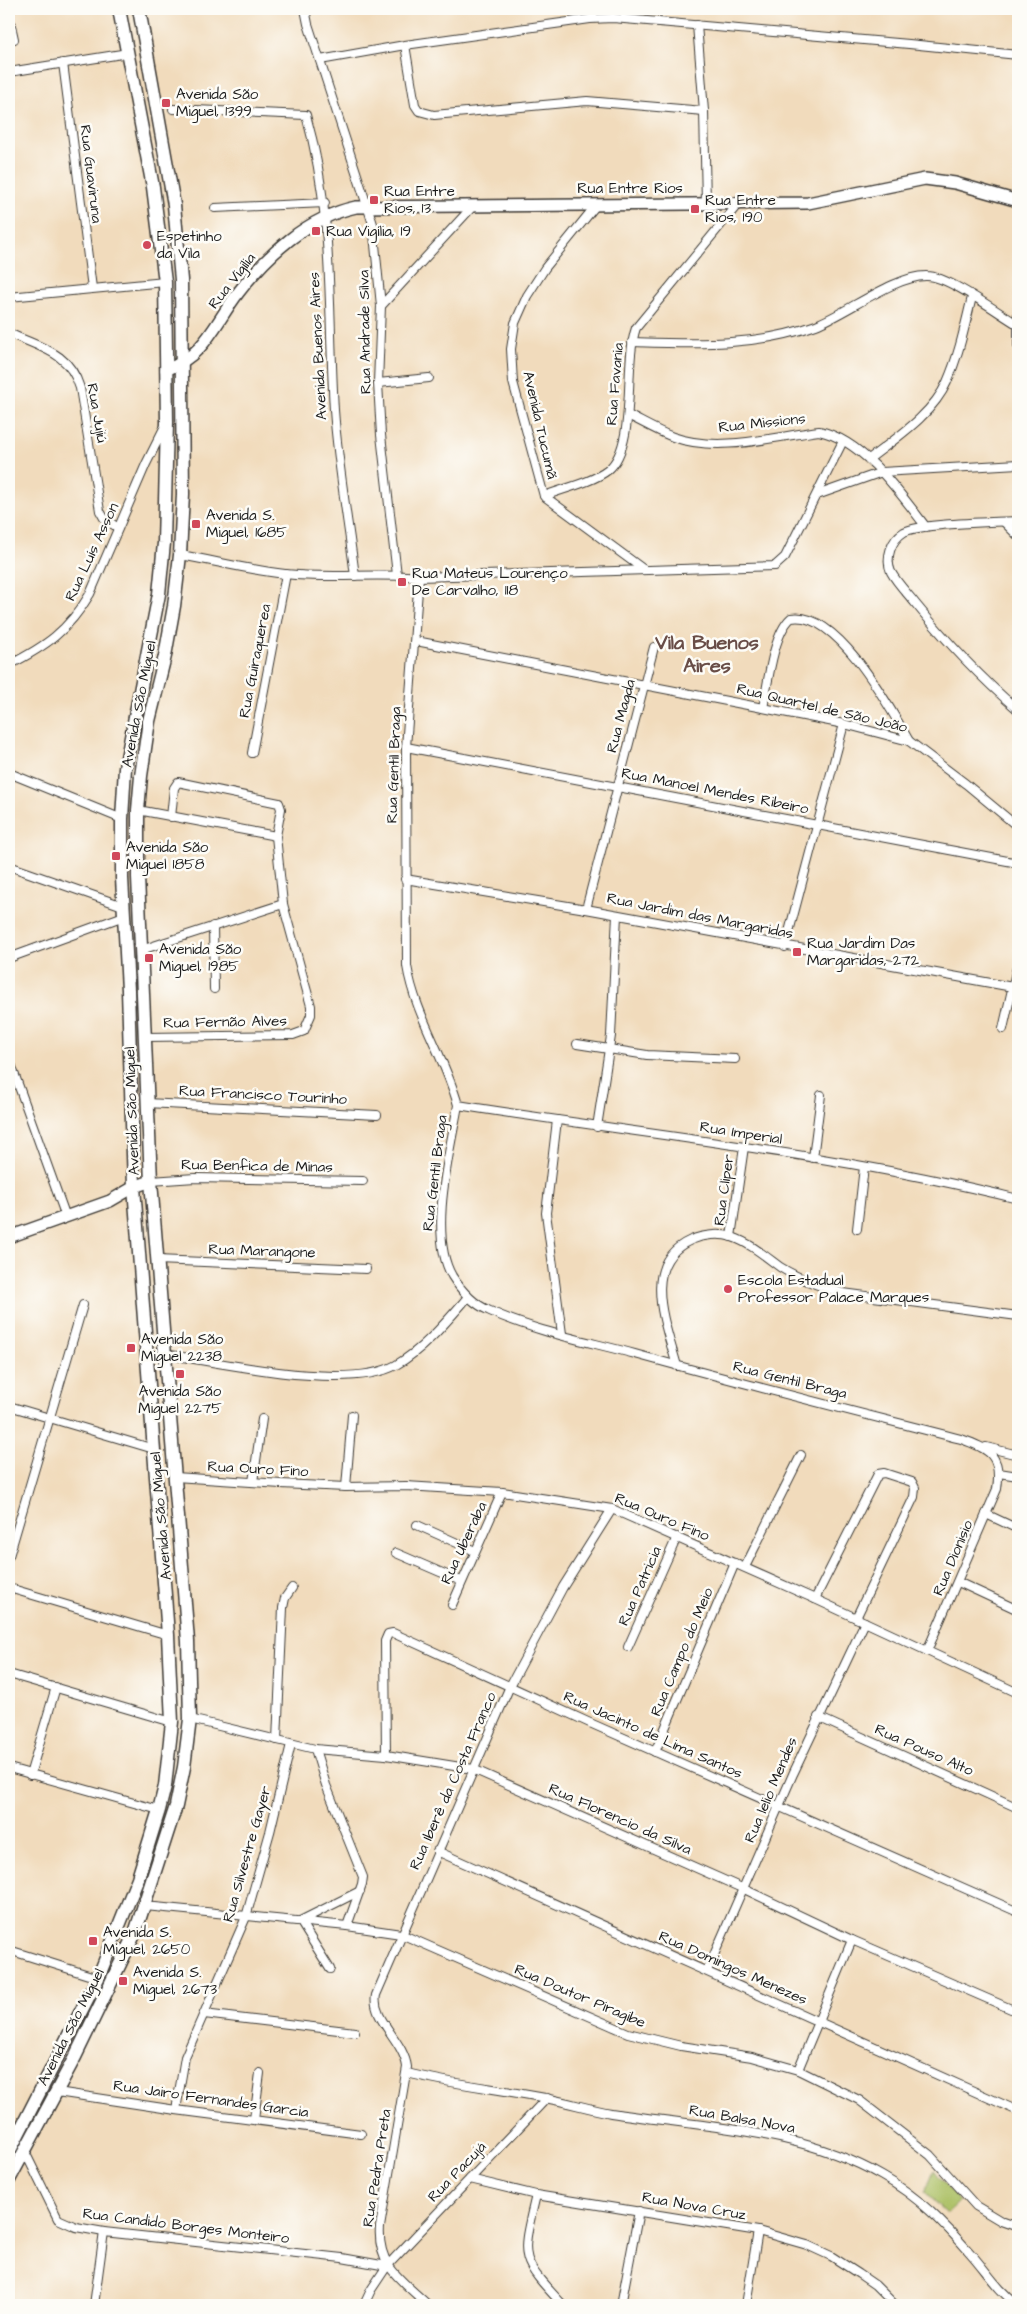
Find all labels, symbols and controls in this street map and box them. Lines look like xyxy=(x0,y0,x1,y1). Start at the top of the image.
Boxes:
place label: Avenida São Miguel, 1399 xyxy=(176,84,259,123)
marker: Avenida São Miguel, 1399 xyxy=(160,97,172,109)
street label: Rua Guaviruna xyxy=(75,124,107,225)
street label: Rua Entre Rios xyxy=(577,178,683,199)
place label: Rua Entre Rios, 13 xyxy=(384,181,455,219)
place label: Rua Entre Rios, 190 xyxy=(705,190,776,228)
marker: Rua Entre Rios, 13 xyxy=(368,194,380,206)
marker: Rua Entre Rios, 190 xyxy=(689,203,701,215)
place label: Rua Vigília, 19 xyxy=(326,221,411,243)
marker: Rua Vigília, 19 xyxy=(310,225,322,237)
place label: Espetinho da Vila xyxy=(157,226,222,264)
marker: Espetinho da Vila xyxy=(141,239,153,251)
street label: Rua Vigilia xyxy=(203,248,262,314)
street label: Rua Andrade Silva xyxy=(353,269,377,394)
street label: Avenida Buenos Aires xyxy=(304,271,332,421)
street label: Rua Favania xyxy=(601,341,629,426)
street label: Avenida Tucumã xyxy=(517,369,563,481)
street label: Rua Jujiú xyxy=(81,382,113,445)
street label: Rua Missions xyxy=(717,408,807,438)
street label: Rua Luís Asson xyxy=(60,499,124,605)
place label: Avenida S. Miguel, 1685 xyxy=(206,505,287,544)
marker: Avenida S. Miguel, 1685 xyxy=(190,518,202,530)
place label: Rua Mateus Lourenço De Carvalho, 118 xyxy=(412,563,568,601)
marker: Rua Mateus Lourenço De Carvalho, 118 xyxy=(396,576,408,588)
street label: Rua Guiraquerea xyxy=(234,602,276,720)
district label: Vila Buenos Aires xyxy=(654,629,759,680)
street label: Avenida São Miguel xyxy=(116,639,163,769)
street label: Rua Magda xyxy=(601,677,642,755)
street label: Rua Quartel de São João xyxy=(735,678,910,738)
street label: Rua Gentil Braga xyxy=(381,706,408,824)
street label: Rua Manoel Mendes Ribeiro xyxy=(620,763,811,820)
place label: Avenida São Miguel 1858 xyxy=(126,837,209,876)
marker: Avenida São Miguel 1858 xyxy=(110,850,122,862)
street label: Rua Jardim das Margaridas xyxy=(605,888,795,945)
place label: Rua Jardim Das Margaridas, 272 xyxy=(807,933,920,972)
place label: Avenida São Miguel, 1985 xyxy=(159,939,242,978)
marker: Rua Jardim Das Margaridas, 272 xyxy=(791,946,803,958)
marker: Avenida São Miguel, 1985 xyxy=(143,952,155,964)
street label: Rua Fernão Alves xyxy=(163,1010,287,1034)
street label: Avenida São Miguel xyxy=(119,1046,146,1176)
street label: Rua Francisco Tourinho xyxy=(178,1080,348,1110)
street label: Rua Gentil Braga xyxy=(417,1113,454,1232)
street label: Rua Imperial xyxy=(698,1116,784,1150)
street label: Rua Cliper xyxy=(709,1153,739,1227)
street label: Rua Benfica de Minas xyxy=(181,1154,333,1178)
street label: Rua Marangone xyxy=(208,1239,316,1264)
place label: Escola Estadual Professor Palace Marques xyxy=(738,1270,930,1308)
marker: Escola Estadual Professor Palace Marques xyxy=(722,1283,734,1295)
place label: Avenida São Miguel 2238 xyxy=(141,1329,224,1368)
marker: Avenida São Miguel 2238 xyxy=(125,1342,137,1354)
street label: Rua Gentil Braga xyxy=(731,1356,849,1405)
marker: Avenida São Miguel 2275 xyxy=(174,1368,186,1380)
place label: Avenida São Miguel 2275 xyxy=(138,1381,222,1420)
street label: Avenida São Miguel xyxy=(145,1451,178,1581)
street label: Rua Ouro Fino xyxy=(207,1456,310,1482)
street label: Rua Ouro Fino xyxy=(611,1488,713,1547)
street label: Rua Uberaba xyxy=(436,1498,492,1588)
street label: Rua Dionisio xyxy=(928,1516,979,1599)
street label: Rua Patricia xyxy=(613,1543,667,1629)
street label: Rua Campo do Meio xyxy=(645,1584,719,1720)
street label: Rua Jacinto de Lima Santos xyxy=(560,1686,746,1784)
street label: Rua Iberê da Costa Franco xyxy=(404,1688,502,1873)
street label: Rua Pouso Alto xyxy=(871,1719,977,1781)
street label: Rua lelio Mendes xyxy=(739,1734,803,1846)
street label: Rua Florencio da Silva xyxy=(545,1778,695,1860)
street label: Rua Silvestre Gayer xyxy=(218,1783,277,1925)
place label: Avenida S. Miguel, 2650 xyxy=(103,1922,191,1961)
street label: Rua Domingos Menezes xyxy=(655,1926,811,2011)
marker: Avenida S. Miguel, 2650 xyxy=(87,1935,99,1947)
street label: Rua Doutor Piragibe xyxy=(511,1959,649,2034)
place label: Avenida S. Miguel, 2673 xyxy=(133,1962,217,2001)
street label: Avenida São Miguel xyxy=(32,1965,110,2090)
marker: Avenida S. Miguel, 2673 xyxy=(117,1975,129,1987)
street label: Rua Jairo Fernandes Garcia xyxy=(112,2075,310,2123)
street label: Rua Balsa Nova xyxy=(687,2099,797,2139)
street label: Rua Pedra Preta xyxy=(357,2107,397,2228)
street label: Rua Pacujá xyxy=(423,2137,491,2207)
street label: Rua Nova Cruz xyxy=(640,2187,748,2226)
street label: Rua Candido Borges Monteiro xyxy=(81,2203,291,2250)

